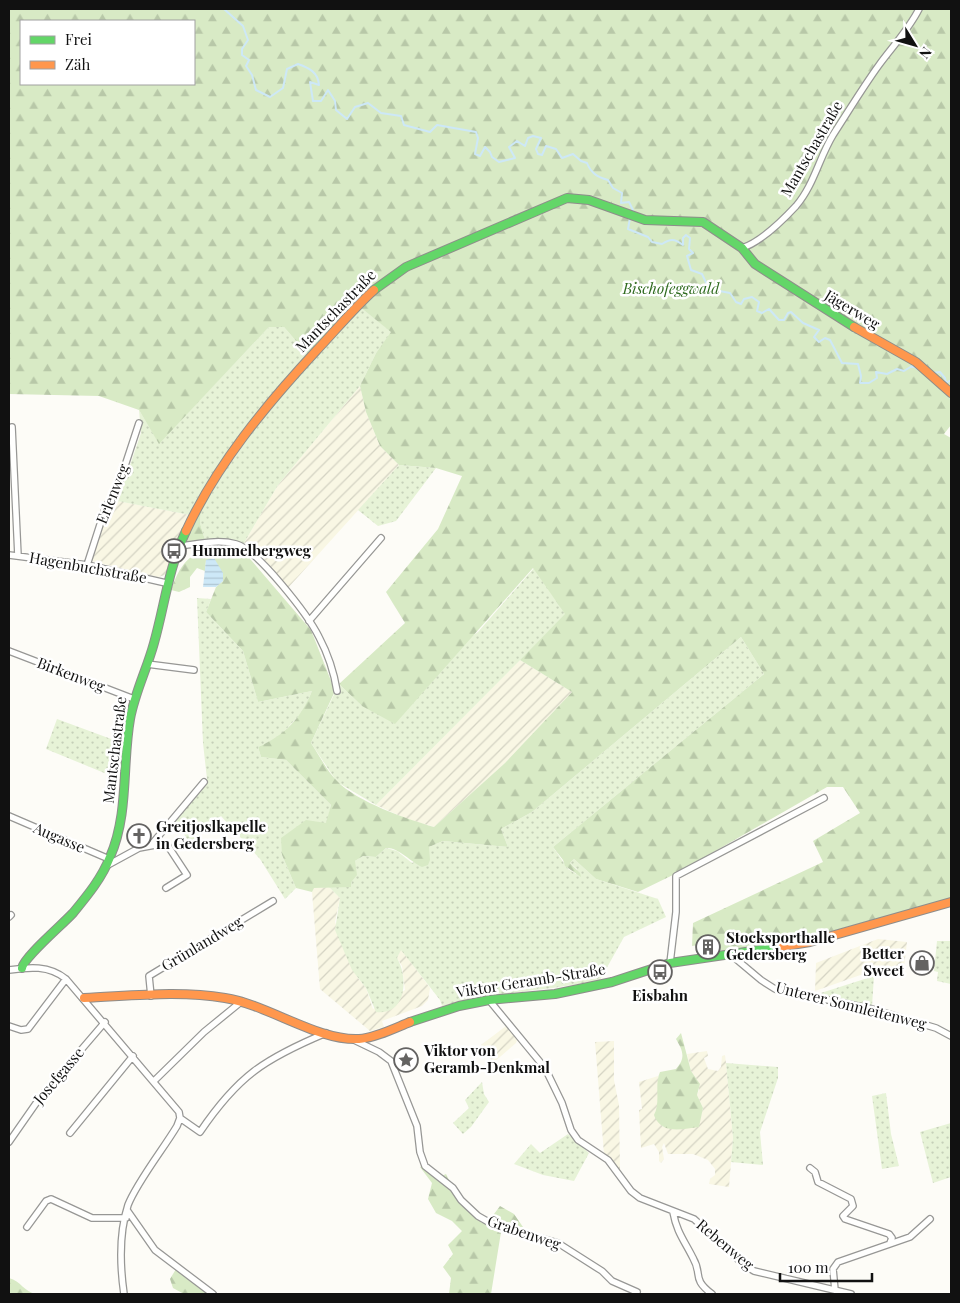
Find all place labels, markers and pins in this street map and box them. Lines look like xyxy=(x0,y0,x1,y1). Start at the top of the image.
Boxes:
bus stop icon: Hummelbergweg xyxy=(161,538,187,564)
place label: Hummelbergweg xyxy=(192,540,312,560)
place label: Greitjoslkapelle in Gedersberg xyxy=(156,816,267,853)
church icon: Greitjoslkapelle in Gedersberg xyxy=(126,823,152,849)
place label: Stocksporthalle Gedersberg xyxy=(726,927,836,964)
building icon: Stocksporthalle Gedersberg xyxy=(695,934,721,960)
place label: Better Sweet xyxy=(862,943,905,980)
shop icon: Better Sweet xyxy=(909,950,935,976)
bus stop icon: Eisbahn xyxy=(647,959,673,985)
place label: Eisbahn xyxy=(632,985,689,1005)
place label: Viktor von Geramb-Denkmal xyxy=(423,1040,550,1077)
place icon: Viktor von Geramb-Denkmal xyxy=(393,1047,419,1073)

